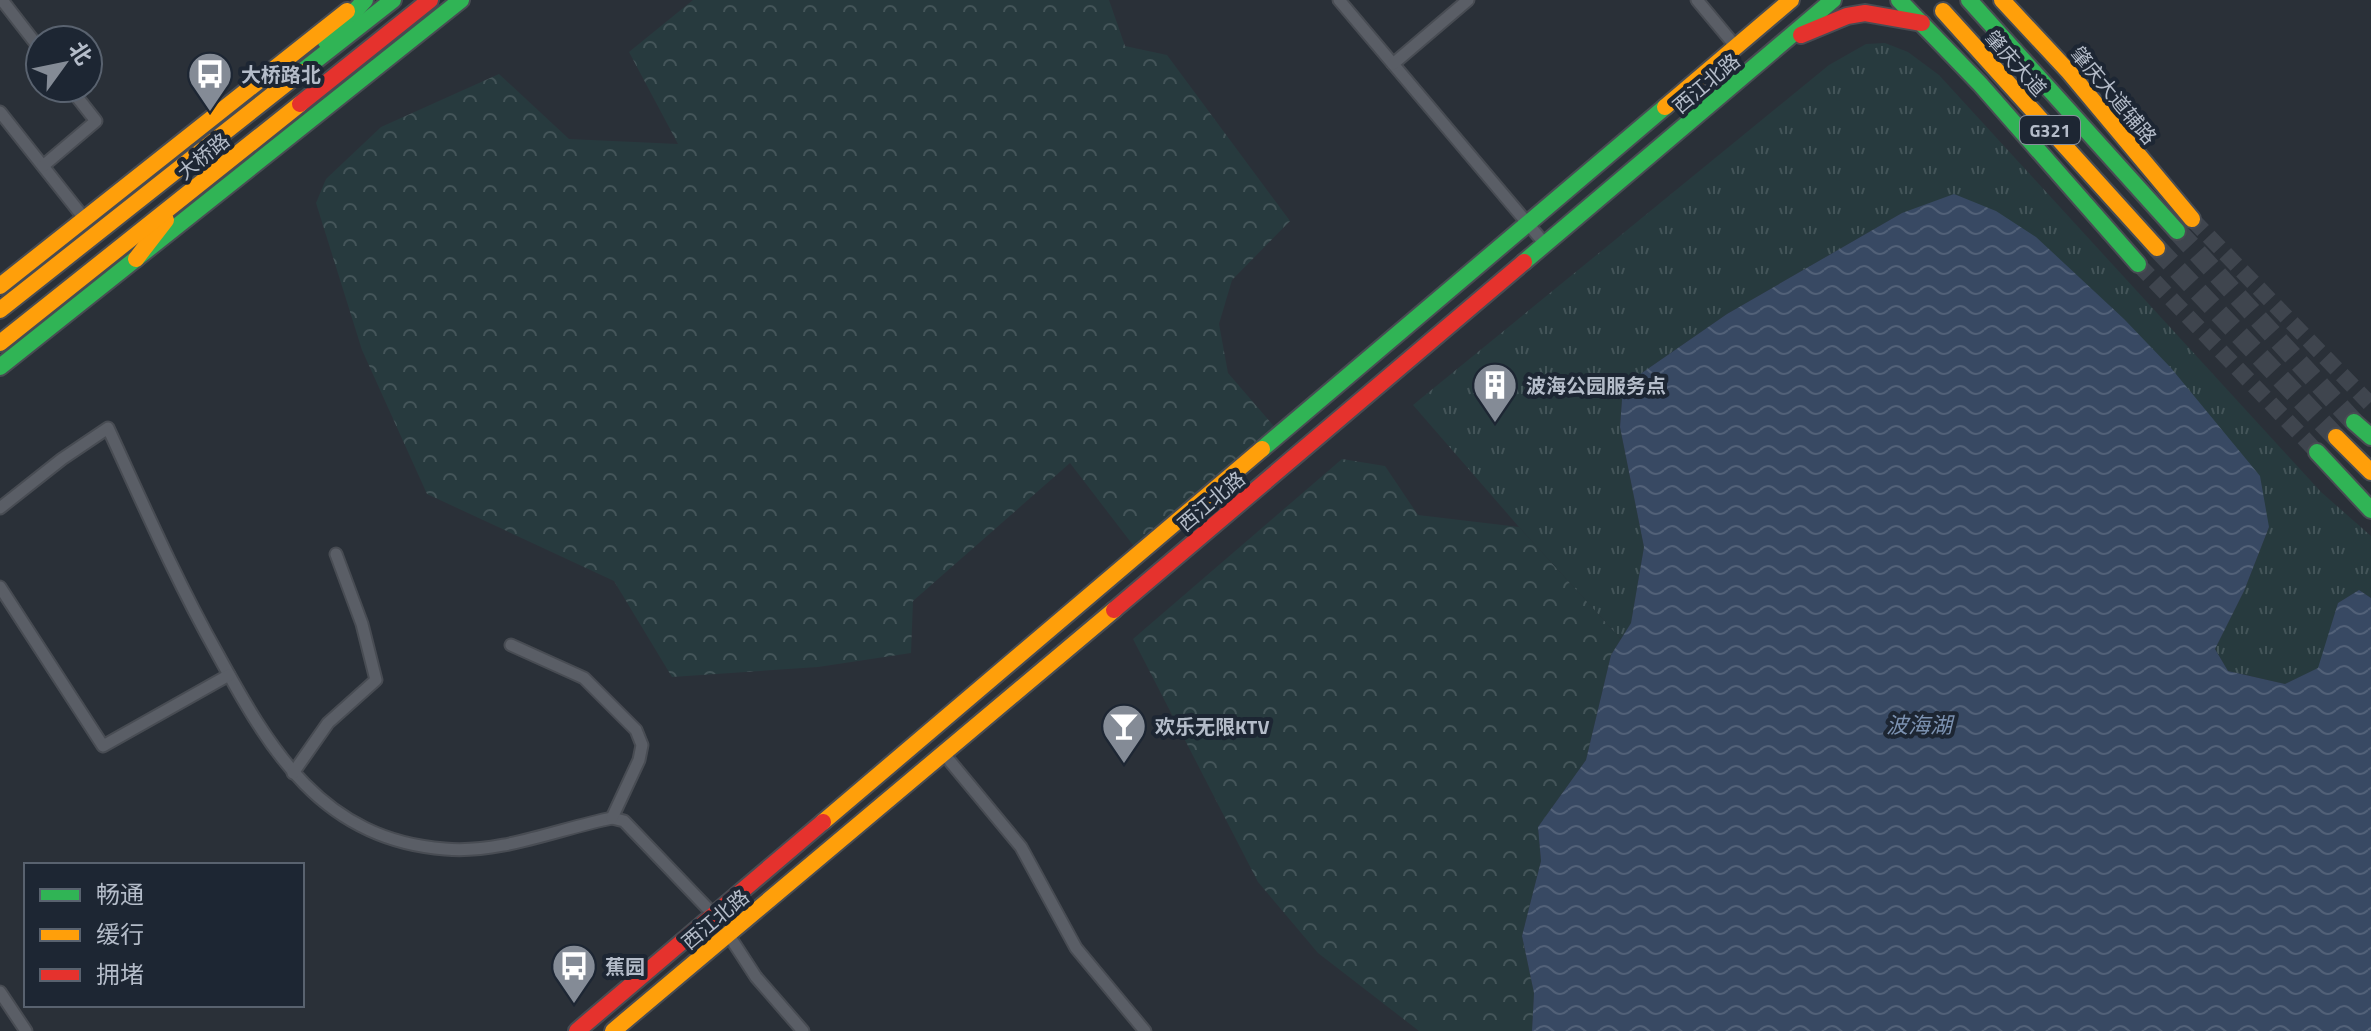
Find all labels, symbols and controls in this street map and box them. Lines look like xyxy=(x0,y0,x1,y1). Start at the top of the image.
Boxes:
street label: 肇庆大道 xyxy=(1978,23,2054,103)
north arrow xyxy=(24,24,104,104)
text: 北 xyxy=(61,35,101,72)
street label: 肇庆大道辅路 xyxy=(2064,39,2164,151)
street label: 西江北路 xyxy=(1665,45,1747,121)
bus stop icon: 大桥路北 xyxy=(186,50,234,113)
place label: 大桥路北 xyxy=(241,59,321,90)
road number: G321 xyxy=(2020,116,2080,144)
street label: 大桥路 xyxy=(170,125,236,187)
building icon: 波海公园服务点 xyxy=(1471,361,1519,424)
place label: 波海公园服务点 xyxy=(1526,370,1666,401)
street label: 西江北路 xyxy=(1170,463,1252,539)
bar icon: 欢乐无限KTV xyxy=(1100,702,1148,765)
water label: 波海湖 xyxy=(1886,708,1955,742)
place label: 欢乐无限KTV xyxy=(1155,711,1269,742)
legend xyxy=(24,863,304,1007)
text: 畅通 xyxy=(96,876,144,912)
street label: 西江北路 xyxy=(674,881,756,957)
text: 缓行 xyxy=(96,916,144,952)
bus stop icon: 蕉园 xyxy=(550,942,598,1005)
place label: 蕉园 xyxy=(605,951,645,982)
text: 拥堵 xyxy=(96,956,144,992)

